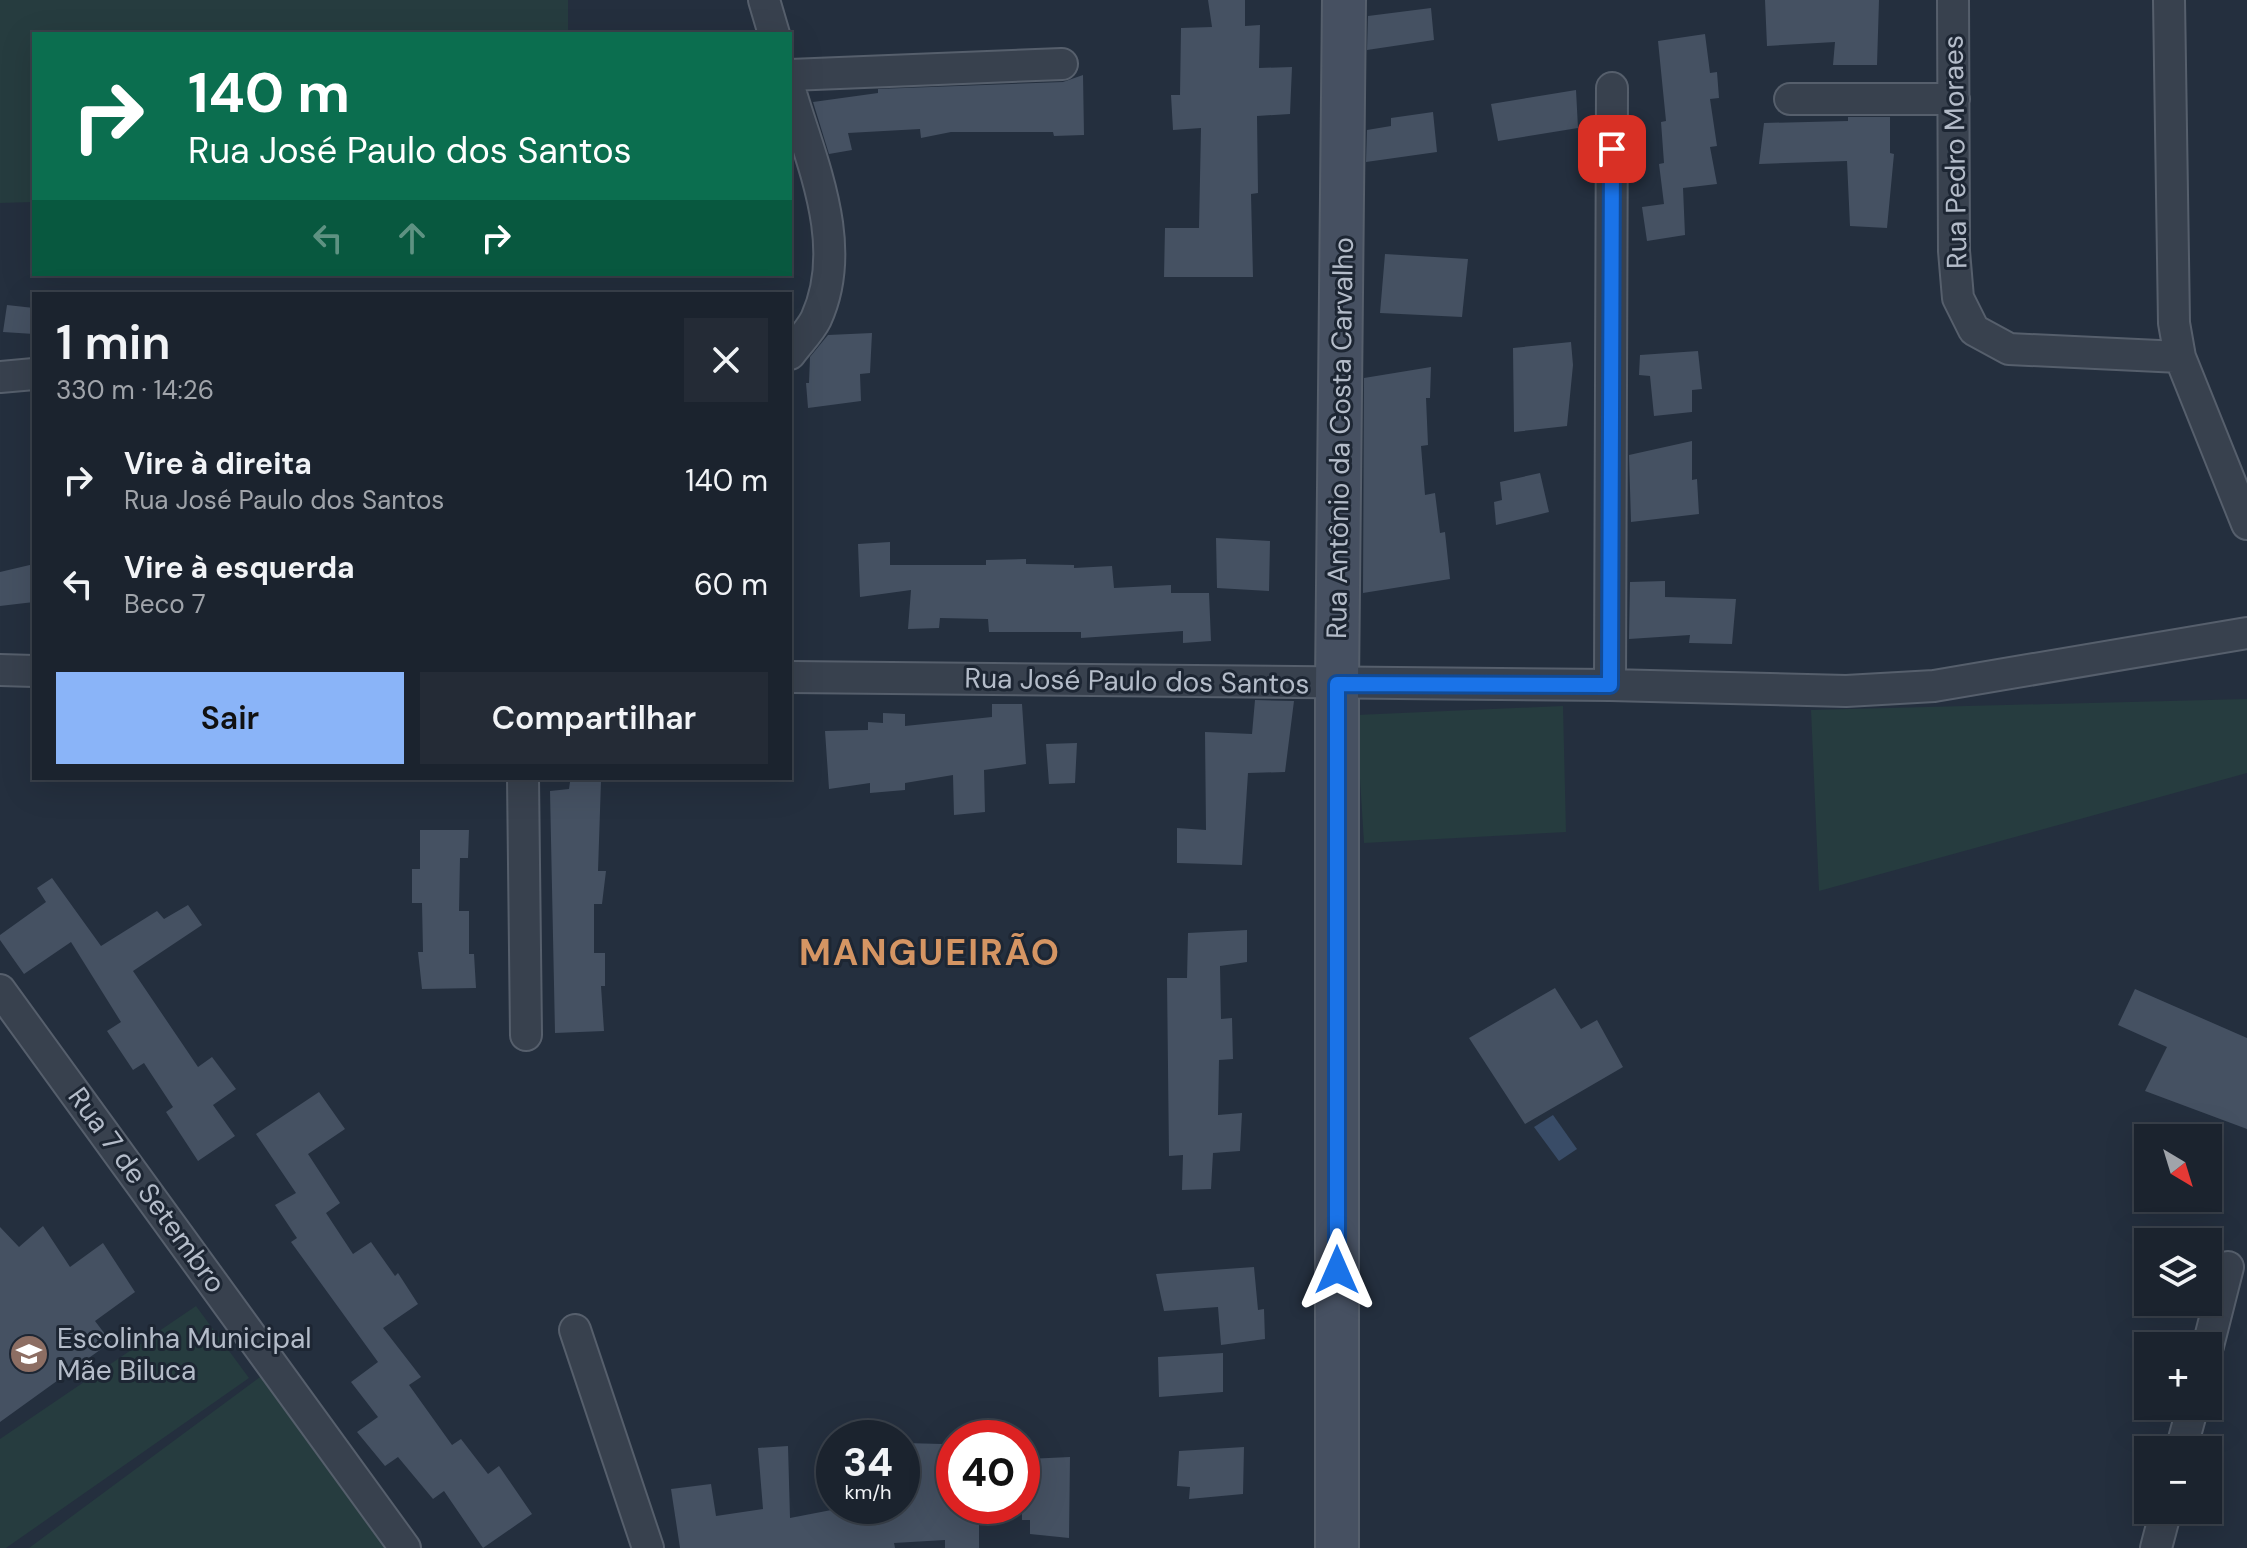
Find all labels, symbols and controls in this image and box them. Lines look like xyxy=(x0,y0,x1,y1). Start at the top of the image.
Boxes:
street label: Rua Pedro Moraes xyxy=(1934,35,1976,269)
text: 140 m xyxy=(188,56,350,129)
icon: right xyxy=(56,64,160,168)
pin xyxy=(1578,115,1646,183)
text: Rua José Paulo dos Santos xyxy=(188,127,632,174)
icon: arrive xyxy=(1590,127,1634,171)
icon: left xyxy=(306,216,350,260)
icon: ahead xyxy=(390,216,434,260)
icon: right xyxy=(474,216,518,260)
street label: Rua Antônio da Costa Carvalho xyxy=(1318,237,1362,639)
text: 1 min xyxy=(56,311,171,374)
button: close xyxy=(684,318,768,402)
text: 330 m · 14:26 xyxy=(56,373,214,407)
text: Vire à direita xyxy=(124,444,312,483)
icon: right xyxy=(56,458,100,502)
text: 140 m xyxy=(685,461,768,500)
text: Rua José Paulo dos Santos xyxy=(124,483,444,517)
text: Vire à esquerda xyxy=(124,548,355,587)
icon: left xyxy=(56,562,100,606)
text: 60 m xyxy=(694,565,768,604)
text: Beco 7 xyxy=(124,587,206,621)
street label: Rua José Paulo dos Santos xyxy=(964,659,1310,703)
button: Sair xyxy=(56,672,404,764)
button: Compartilhar xyxy=(420,672,768,764)
district label: MANGUEIRÃO xyxy=(799,929,1061,976)
street label: Rua 7 de Setembro xyxy=(60,1080,234,1300)
north arrow xyxy=(2134,1124,2222,1212)
map controls xyxy=(2134,1124,2222,1524)
position arrow xyxy=(1295,1228,1379,1312)
button: layers xyxy=(2134,1228,2222,1316)
place label: Escolinha Municipal Mãe Biluca xyxy=(57,1320,311,1389)
button: + xyxy=(2134,1332,2222,1420)
school or university icon: Escolinha Municipal Mãe Biluca xyxy=(8,1333,50,1375)
speed limit sign: 40 xyxy=(936,1420,1040,1524)
text: 34 xyxy=(843,1436,893,1488)
button: − xyxy=(2134,1436,2222,1524)
text: km/h xyxy=(844,1479,892,1505)

